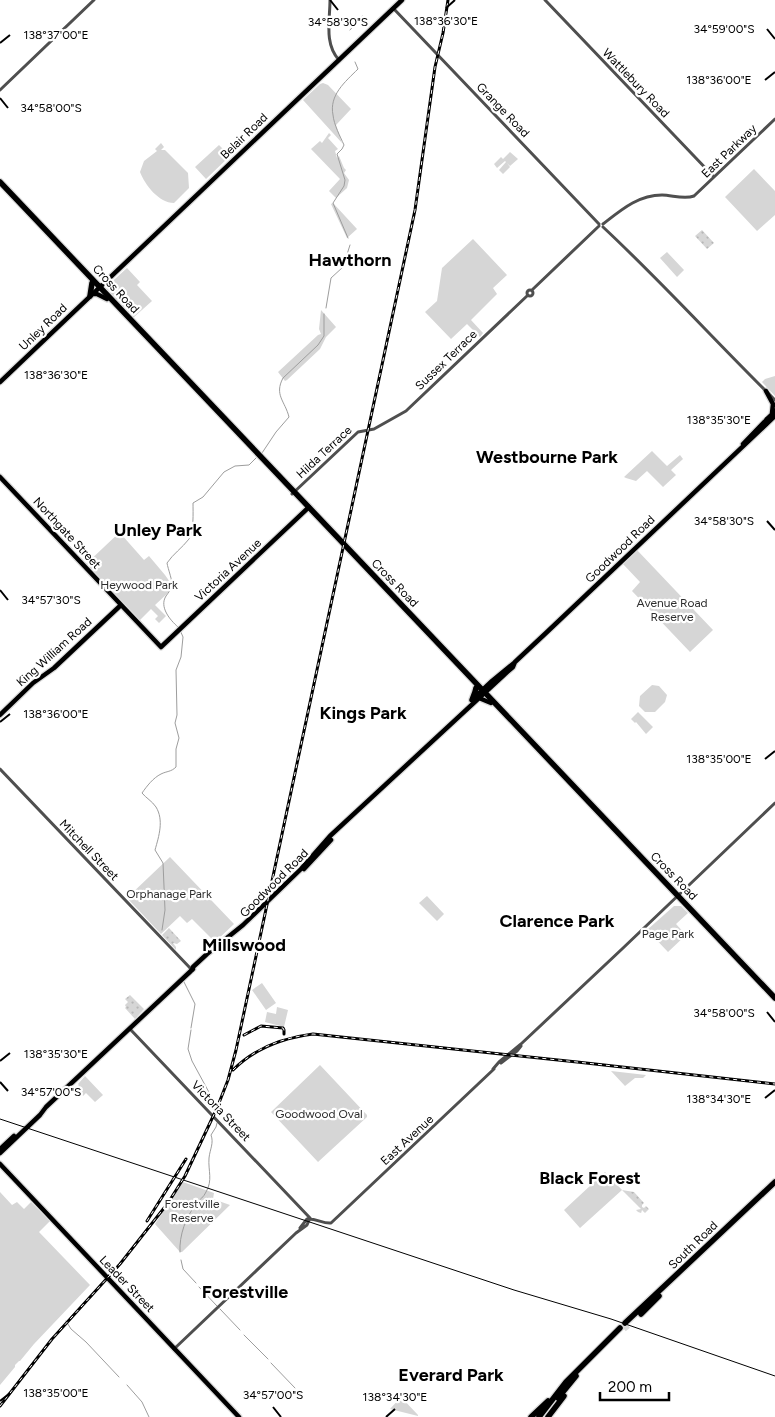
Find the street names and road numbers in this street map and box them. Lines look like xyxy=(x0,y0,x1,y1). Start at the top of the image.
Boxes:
street label: Wattlebury Road xyxy=(600,46,672,120)
street label: Grange Road xyxy=(474,80,532,140)
street label: Belair Road xyxy=(218,110,270,162)
street label: East Parkway xyxy=(699,121,760,181)
street label: Cross Road xyxy=(90,262,142,316)
street label: Unley Road xyxy=(16,301,70,353)
street label: Sussex Terrace xyxy=(412,327,480,393)
street label: Hilda Terrace xyxy=(294,423,355,481)
street label: Northgate Street xyxy=(30,494,104,572)
street label: Goodwood Road xyxy=(582,512,658,586)
street label: Victoria Avenue xyxy=(192,535,264,604)
street label: Cross Road xyxy=(369,556,421,610)
street label: King William Road xyxy=(14,615,94,689)
street label: Mitchell Street xyxy=(57,817,122,884)
street label: Goodwood Road xyxy=(237,846,311,920)
street label: Cross Road xyxy=(648,849,700,903)
street label: Victoria Street xyxy=(189,1078,254,1144)
street label: East Avenue xyxy=(378,1112,437,1168)
street label: South Road xyxy=(666,1218,720,1272)
street label: Leader Street xyxy=(97,1253,158,1315)

